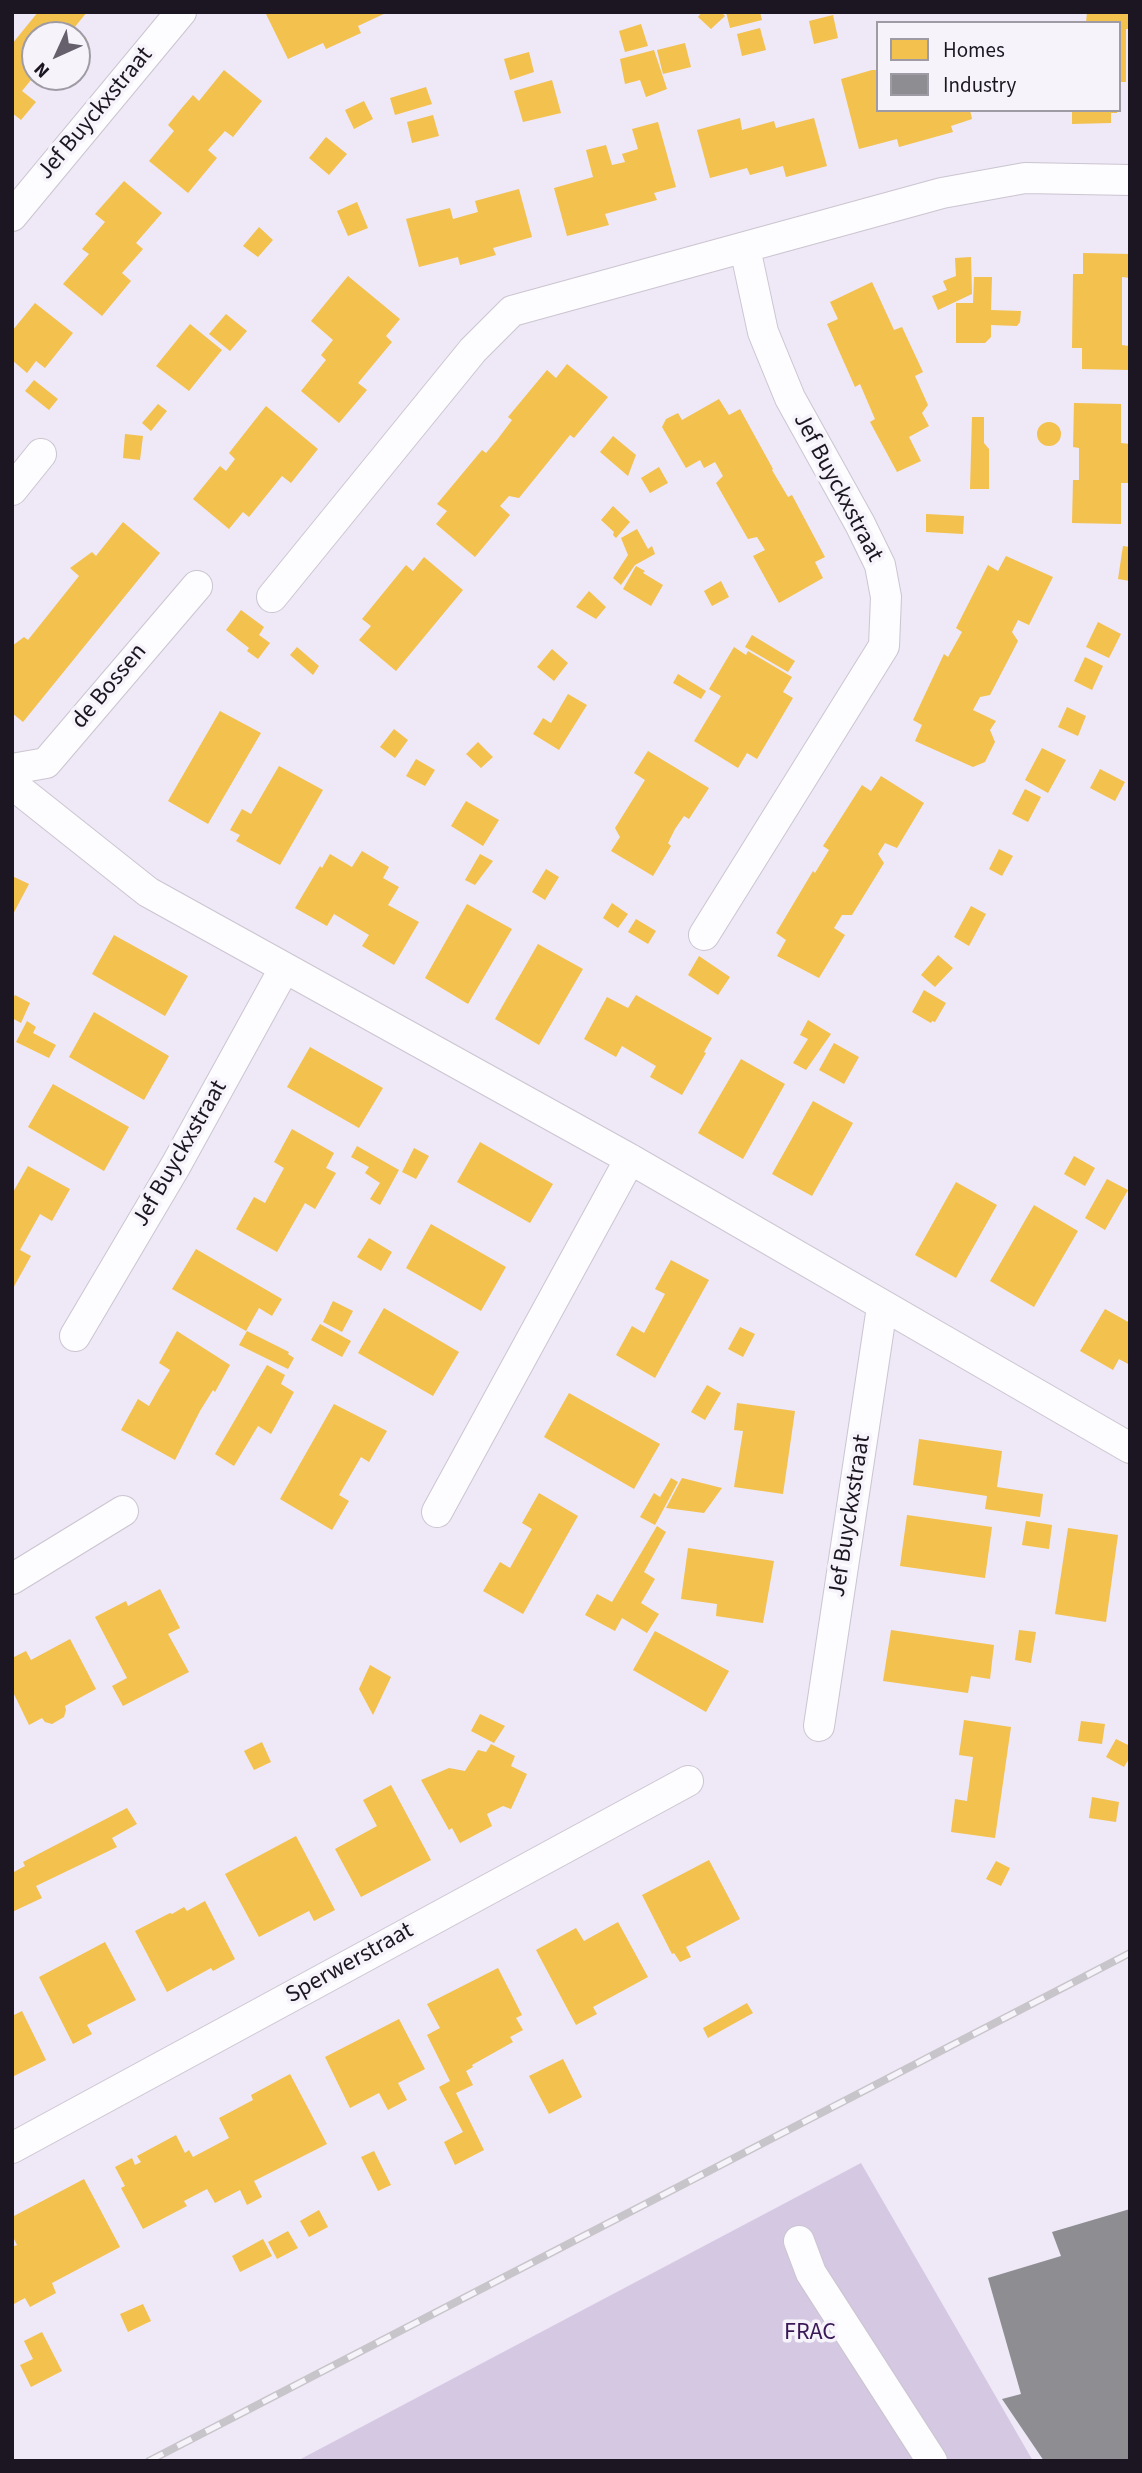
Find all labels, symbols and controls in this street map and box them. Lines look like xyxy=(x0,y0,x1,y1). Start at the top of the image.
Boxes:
north arrow xyxy=(21,21,91,91)
legend xyxy=(876,21,1121,112)
text: Homes xyxy=(943,35,1005,65)
street label: Jef Buyckxstraat xyxy=(32,42,160,186)
text: N xyxy=(28,56,56,84)
text: Industry xyxy=(943,70,1016,100)
street label: Jef Buyckxstraat xyxy=(786,409,888,567)
street label: de Bossen xyxy=(66,639,154,735)
street label: Jef Buyckxstraat xyxy=(127,1076,235,1232)
street label: Jef Buyckxstraat xyxy=(824,1433,878,1599)
street label: Sperwerstraat xyxy=(281,1917,419,2011)
park label: FRAC xyxy=(784,2320,836,2348)

